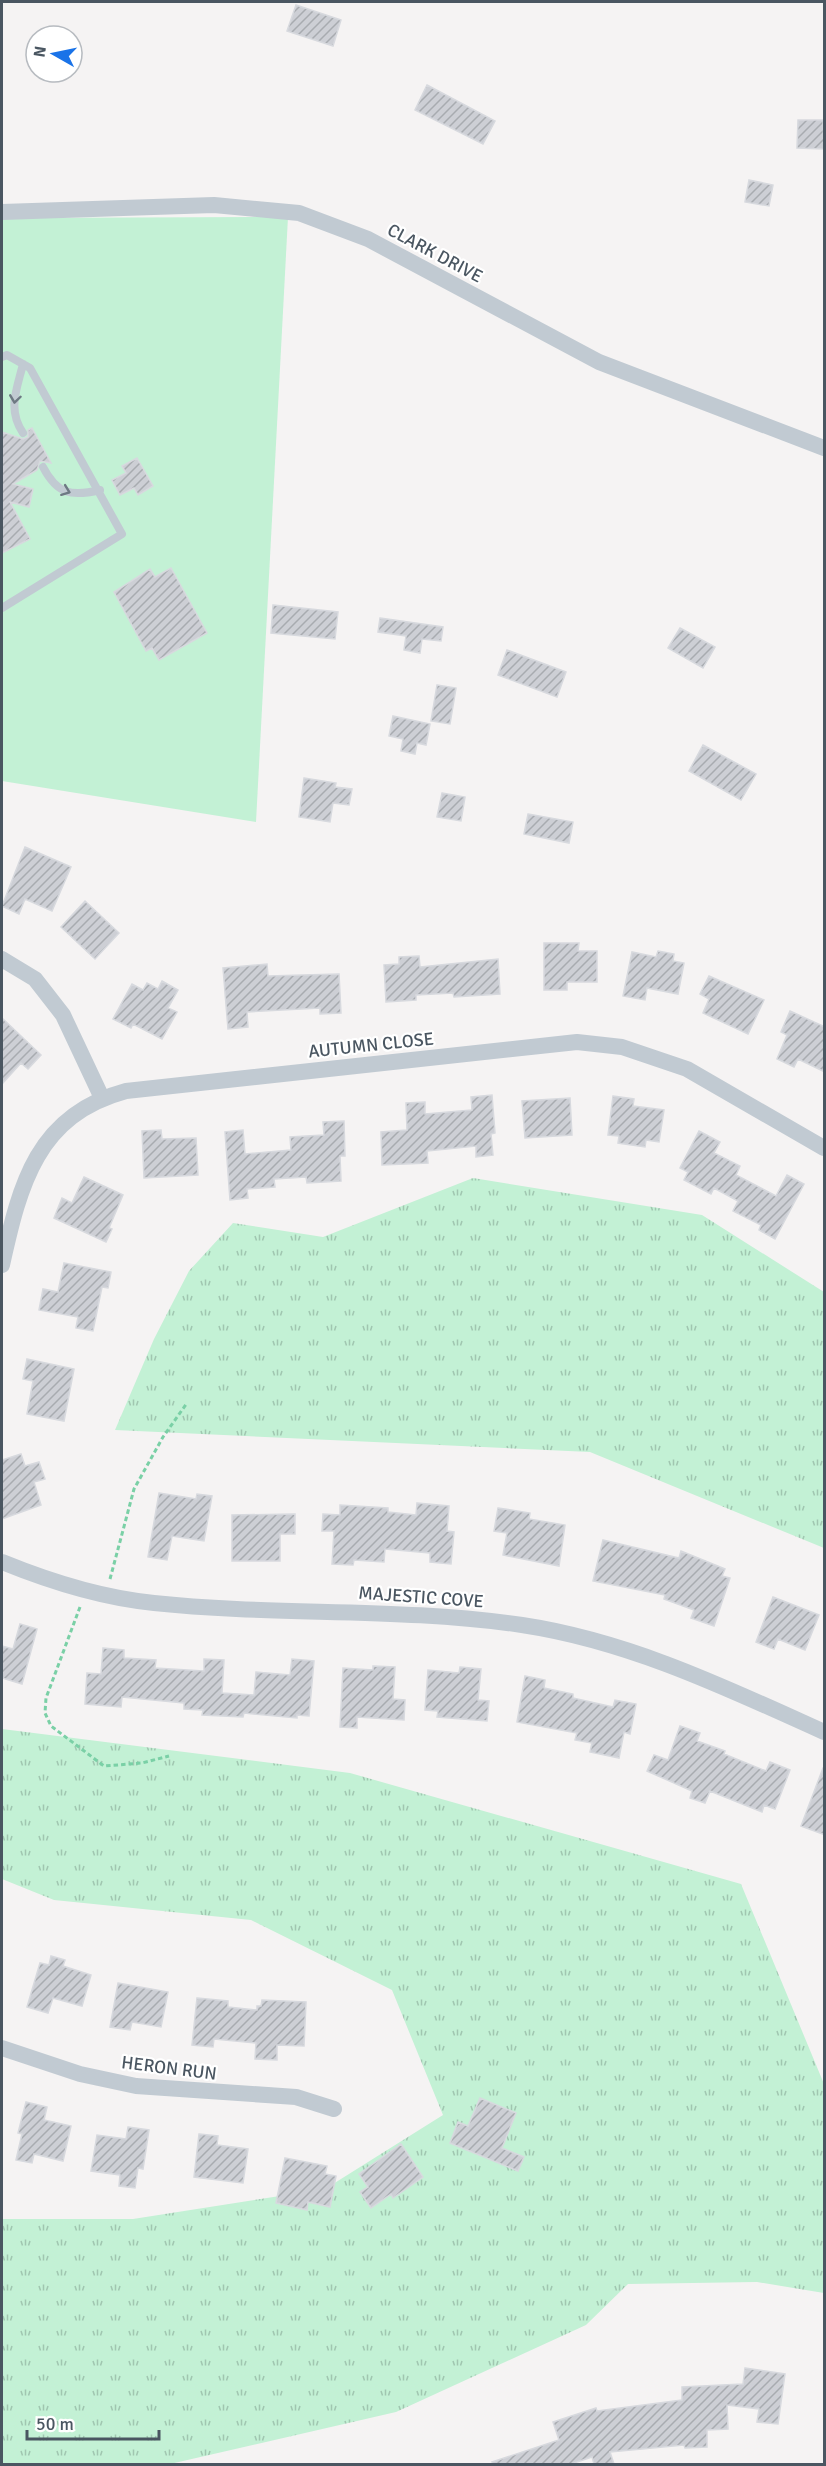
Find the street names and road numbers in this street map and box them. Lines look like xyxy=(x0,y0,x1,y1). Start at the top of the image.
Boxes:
street label: CLARK DRIVE xyxy=(384,219,486,287)
street label: AUTUMN CLOSE xyxy=(307,1027,435,1063)
street label: MAJESTIC COVE xyxy=(358,1582,484,1612)
street label: HERON RUN xyxy=(120,2051,218,2085)

